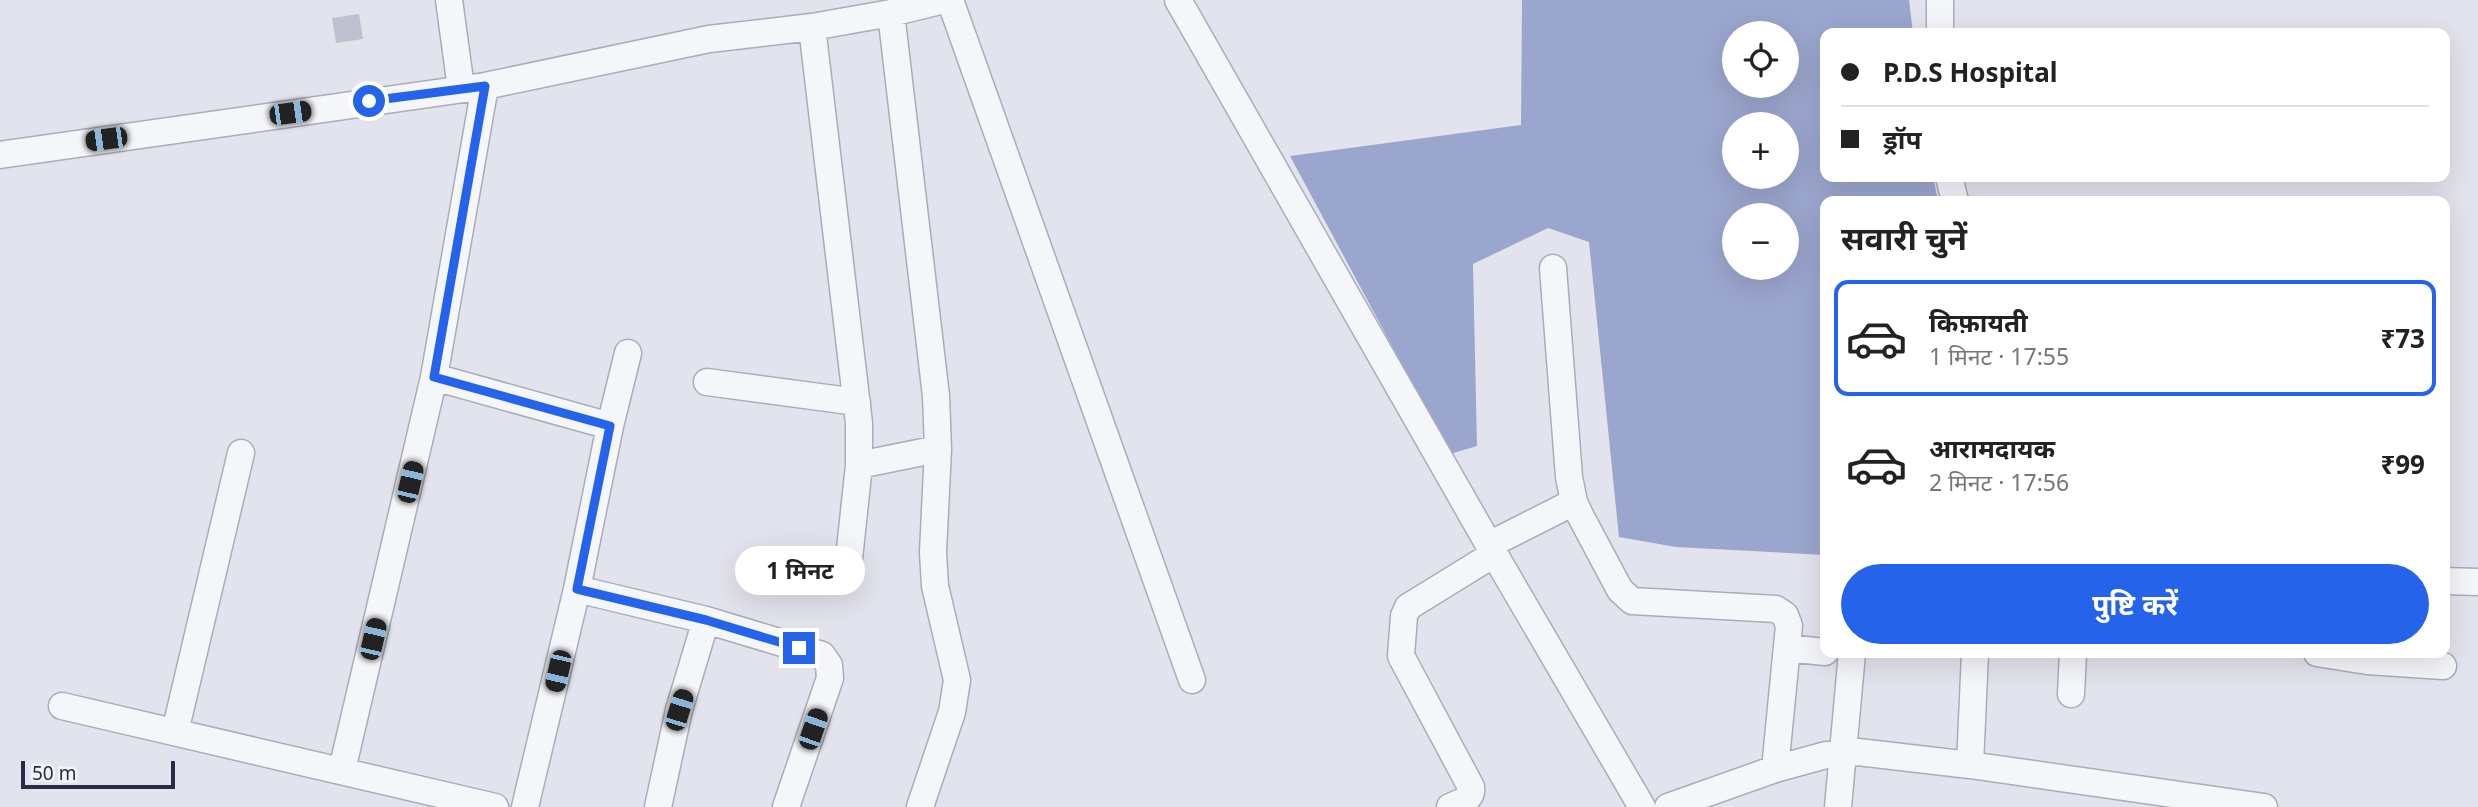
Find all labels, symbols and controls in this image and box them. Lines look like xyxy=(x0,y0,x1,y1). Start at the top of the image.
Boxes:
map controls xyxy=(1722,21,1799,280)
button: locate xyxy=(1722,21,1799,98)
text: P.D.S Hospital xyxy=(1883,54,2057,90)
route start xyxy=(353,85,385,117)
car xyxy=(268,100,313,126)
button: + xyxy=(1722,112,1799,189)
text: ड्रॉप xyxy=(1883,121,1921,157)
car xyxy=(84,126,129,152)
button: − xyxy=(1722,203,1799,280)
text: सवारी चुनें xyxy=(1841,216,1967,259)
text: किफ़ायती xyxy=(1929,304,2028,340)
icon: car xyxy=(1845,307,1908,370)
text: ₹73 xyxy=(2380,320,2425,356)
text: 1 मिनट · 17:55 xyxy=(1929,340,2069,372)
text: आरामदायक xyxy=(1929,430,2055,466)
icon: car xyxy=(1845,433,1908,496)
text: ₹99 xyxy=(2380,446,2425,482)
car xyxy=(396,459,425,505)
text: 2 मिनट · 17:56 xyxy=(1929,466,2069,498)
callout: 1 मिनट xyxy=(734,546,864,596)
text: 1 मिनट xyxy=(766,554,834,586)
button: पुष्टि करें xyxy=(1841,564,2429,644)
car xyxy=(359,616,388,662)
route end xyxy=(783,632,815,664)
car xyxy=(544,648,573,694)
car xyxy=(663,687,696,733)
car xyxy=(797,706,830,752)
scale bar xyxy=(21,758,175,790)
text: 50 m xyxy=(32,760,76,786)

